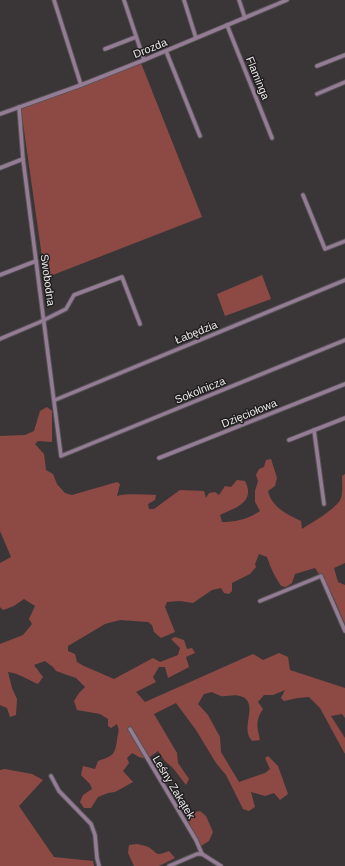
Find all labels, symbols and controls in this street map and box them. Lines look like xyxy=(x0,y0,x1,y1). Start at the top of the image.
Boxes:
street label: Drozda xyxy=(131,35,170,60)
street label: Flaminga xyxy=(244,55,272,102)
street label: Swobodna xyxy=(38,253,58,307)
street label: Łabędzia xyxy=(173,318,220,346)
street label: Sokolnicza xyxy=(173,374,228,406)
street label: Dzięciołowa xyxy=(220,396,279,430)
street label: Leśny Zakątek xyxy=(150,753,198,821)

